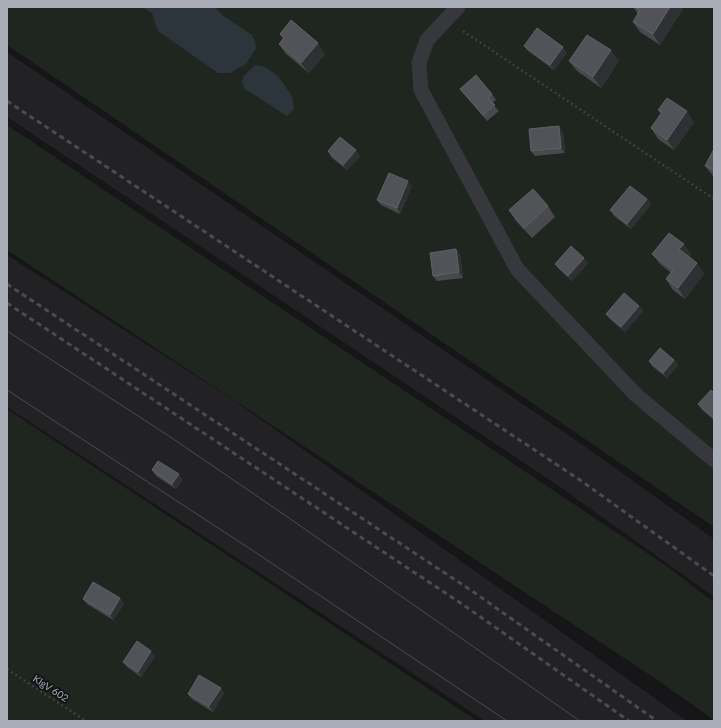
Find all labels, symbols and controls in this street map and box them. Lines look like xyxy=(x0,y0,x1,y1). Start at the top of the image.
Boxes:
street label: KlgV 602 xyxy=(31,672,71,704)

